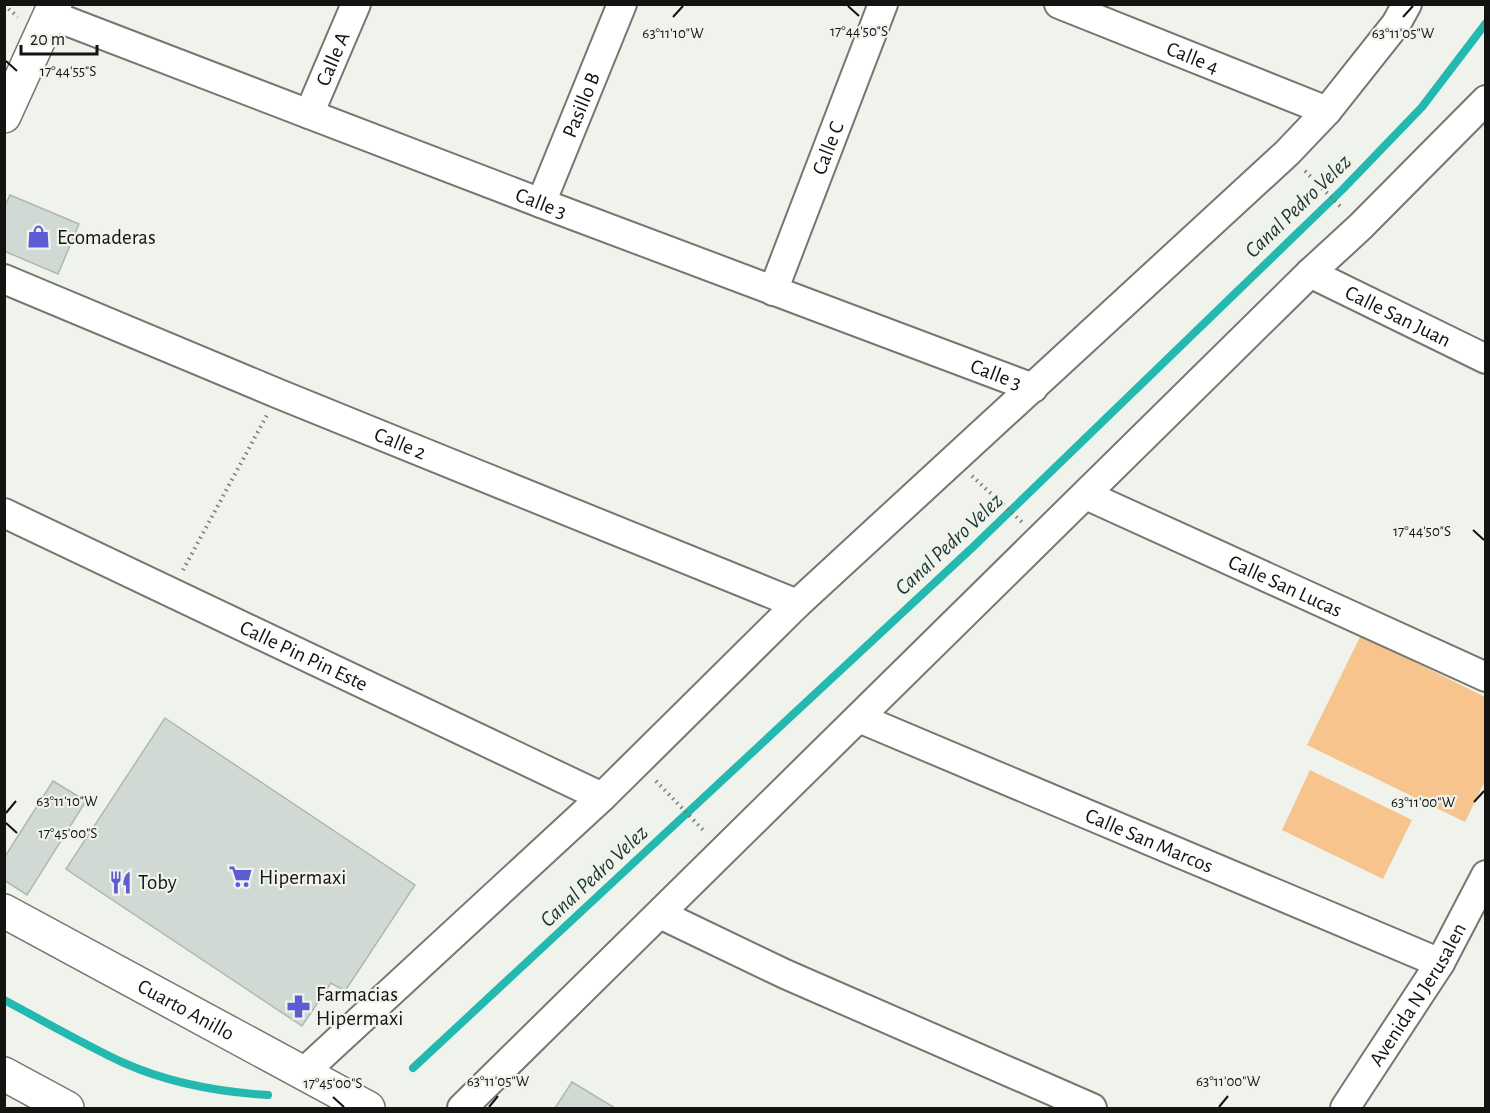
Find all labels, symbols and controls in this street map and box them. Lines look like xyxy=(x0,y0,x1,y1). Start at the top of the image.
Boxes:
scale bar xyxy=(21,18,98,56)
text: 17°44'50"S xyxy=(830,24,888,39)
text: 63°11'10"W xyxy=(642,26,704,41)
text: 63°11'05"W xyxy=(1372,26,1435,41)
street label: Calle A xyxy=(312,29,353,89)
text: 20 m xyxy=(30,31,65,49)
street label: Calle 4 xyxy=(1164,38,1222,77)
text: 17°44'55"S xyxy=(40,64,96,79)
street label: Pasillo B xyxy=(558,69,604,140)
street label: Calle C xyxy=(808,119,847,178)
water label: Canal Pedro Velez xyxy=(1241,150,1355,262)
street label: Calle 3 xyxy=(513,184,570,222)
shop icon: Ecomaderas xyxy=(26,224,52,250)
place label: Ecomaderas xyxy=(57,227,156,248)
street label: Calle San Juan xyxy=(1342,281,1454,351)
street label: Calle 3 xyxy=(968,355,1024,393)
street label: Calle 2 xyxy=(371,423,429,463)
water label: Canal Pedro Velez xyxy=(891,489,1007,599)
text: 17°44'50"S xyxy=(1393,524,1451,539)
street label: Calle San Lucas xyxy=(1225,551,1345,621)
street label: Calle Pin Pin Este xyxy=(237,616,371,695)
text: 63°11'10"W xyxy=(36,794,98,809)
text: 63°11'00"W xyxy=(1391,795,1456,810)
street label: Calle San Marcos xyxy=(1082,804,1216,877)
water label: Canal Pedro Velez xyxy=(536,821,652,931)
text: 17°45'00"S xyxy=(39,826,97,841)
supermarket icon: Hipermaxi xyxy=(228,864,254,890)
place label: Hipermaxi xyxy=(259,867,346,888)
restaurant icon: Toby xyxy=(107,869,133,895)
place label: Toby xyxy=(138,872,177,893)
street label: Avenida N Jerusalen xyxy=(1365,919,1470,1070)
street label: Cuarto Anillo xyxy=(134,975,238,1044)
place label: Farmacias Hipermaxi xyxy=(316,984,403,1029)
pharmacy icon: Farmacias Hipermaxi xyxy=(285,993,311,1019)
text: 63°11'05"W xyxy=(467,1074,530,1089)
text: 63°11'00"W xyxy=(1196,1074,1261,1089)
text: 17°45'00"S xyxy=(304,1076,362,1091)

